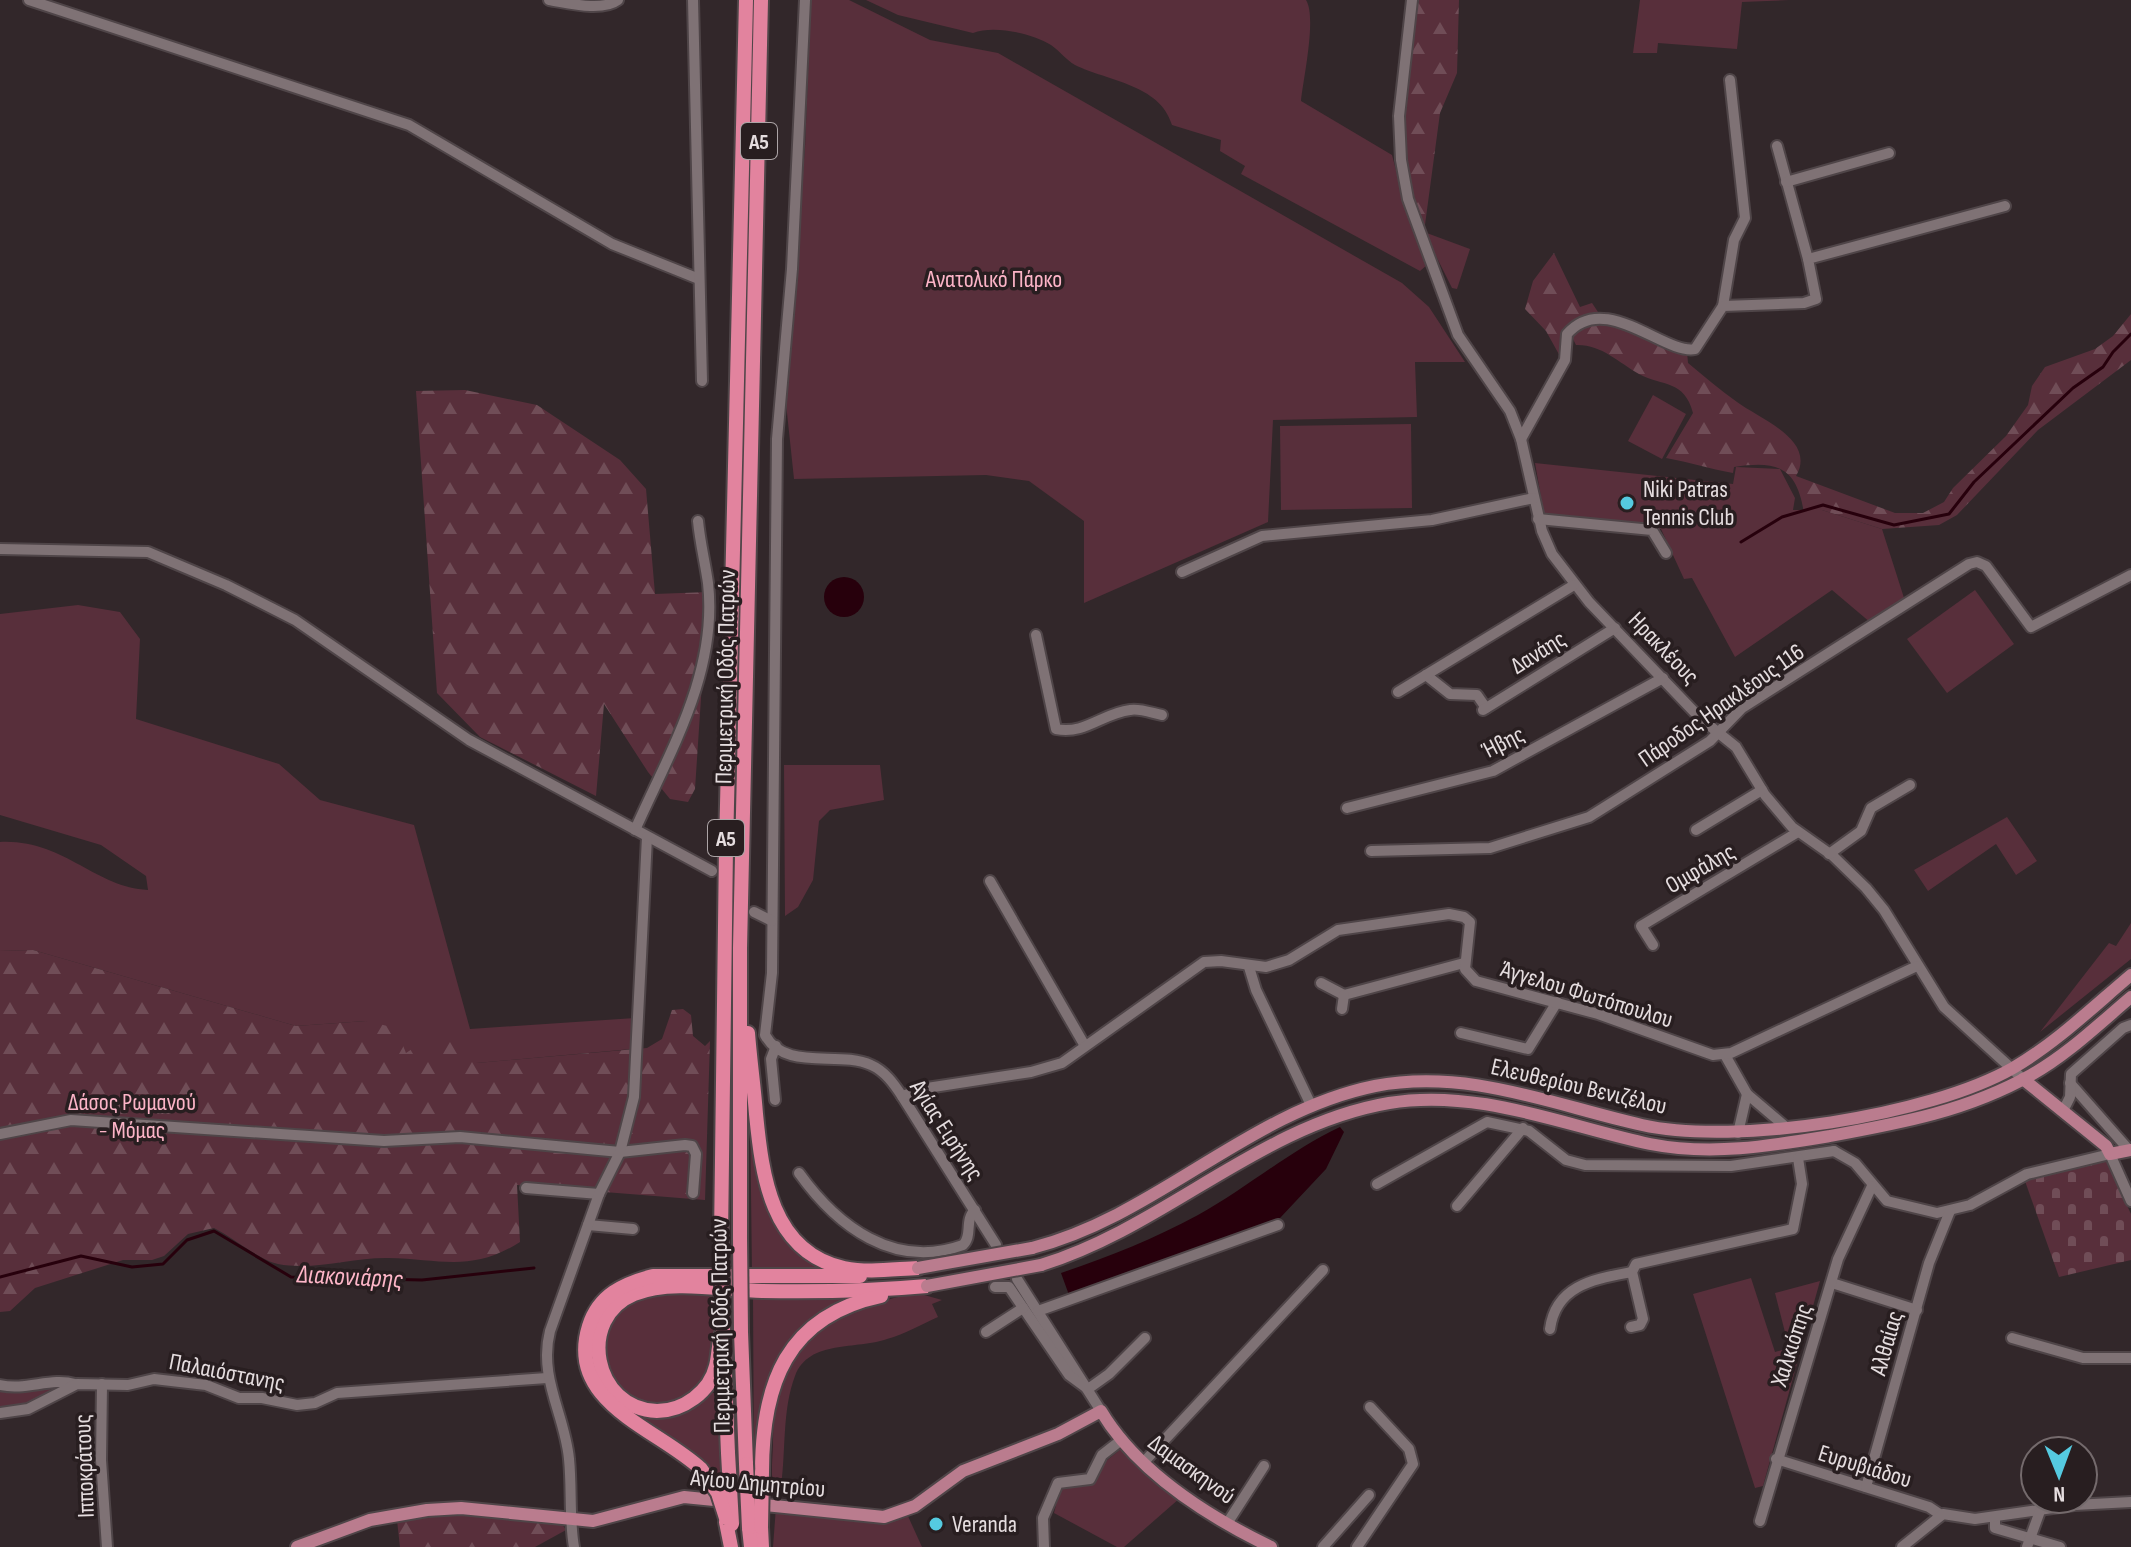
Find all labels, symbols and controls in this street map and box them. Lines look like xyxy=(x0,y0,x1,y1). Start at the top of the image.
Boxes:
road number: Α5 xyxy=(741,123,777,159)
park label: Ανατολικό Πάρκο xyxy=(925,265,1062,294)
place label: Niki Patras Tennis Club xyxy=(1643,475,1734,532)
marker: Niki Patras Tennis Club xyxy=(1618,494,1636,512)
street label: Περιμετρική Οδός Πατρών xyxy=(709,570,742,784)
street label: Ηρακλέους xyxy=(1622,606,1705,691)
street label: Δανάης xyxy=(1505,624,1571,681)
street label: Πάροδος Ηρακλέους 116 xyxy=(1633,637,1810,773)
street label: Ήβης xyxy=(1476,720,1529,766)
road number: Α5 xyxy=(708,820,744,856)
street label: Ομφάλης xyxy=(1660,837,1740,900)
street label: Άγγελου Φωτόπουλου xyxy=(1497,955,1676,1034)
street label: Ελευθερίου Βενιζέλου xyxy=(1488,1052,1670,1121)
street label: Αγίας Ειρήνης xyxy=(903,1074,990,1186)
park label: Δάσος Ρωμανού - Μόμας xyxy=(68,1088,196,1145)
street label: Περιμετρική Οδός Πατρών xyxy=(704,1219,737,1433)
water label: Διακονιάρης xyxy=(295,1259,405,1296)
street label: Χαλκιόπης xyxy=(1764,1300,1818,1391)
street label: Αλθαίας xyxy=(1863,1308,1909,1380)
street label: Παλαιόστανης xyxy=(167,1347,287,1398)
street label: Ιπποκράτους xyxy=(68,1414,101,1518)
street label: Δαμασκηνού xyxy=(1143,1428,1241,1511)
north arrow xyxy=(2019,1435,2099,1515)
street label: Ευρυβιάδου xyxy=(1815,1439,1915,1494)
street label: Αγίου Δημητρίου xyxy=(688,1463,827,1504)
text: N xyxy=(2053,1480,2065,1507)
place label: Veranda xyxy=(952,1510,1017,1539)
marker: Veranda xyxy=(927,1515,945,1533)

